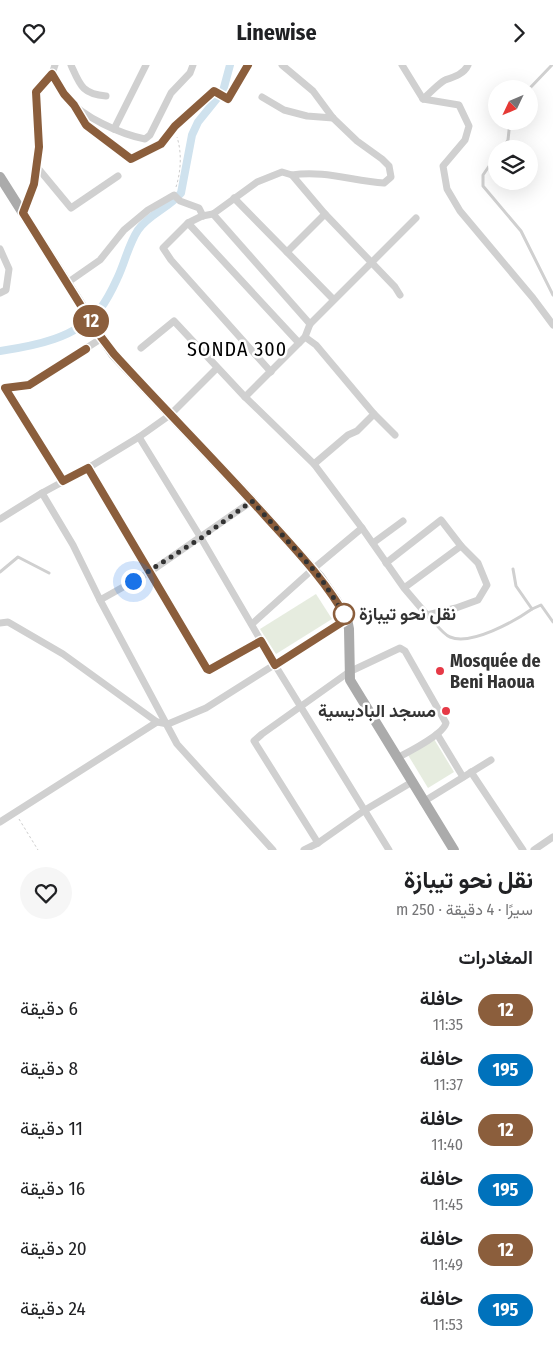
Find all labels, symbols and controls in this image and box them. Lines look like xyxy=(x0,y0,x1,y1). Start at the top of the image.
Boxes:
icon: heart xyxy=(20,19,48,47)
text: Linewise xyxy=(236,19,317,46)
icon: forward xyxy=(505,19,533,47)
north arrow xyxy=(488,80,538,130)
map controls xyxy=(488,80,538,190)
button: layers xyxy=(488,140,538,190)
line badge: 12 xyxy=(68,305,114,337)
text: 12 xyxy=(83,310,99,332)
district label: SONDA 300 xyxy=(187,337,287,361)
your location xyxy=(121,569,146,594)
marker: نقل نحو تيبازة xyxy=(333,603,355,625)
place label: نقل نحو تيبازة xyxy=(359,603,456,625)
place label: Mosquée de Beni Haoua xyxy=(450,650,541,693)
marker: Mosquée de Beni Haoua xyxy=(434,665,446,677)
place label: مسجد الباديسية xyxy=(318,700,436,722)
marker: مسجد الباديسية xyxy=(440,705,452,717)
text: نقل نحو تيبازة xyxy=(404,866,533,894)
button: heart xyxy=(20,867,72,919)
text: سيرًا · 4 دقيقة · 250 m xyxy=(396,900,533,919)
text: المغادرات xyxy=(458,946,533,969)
text: حافلة xyxy=(420,987,463,1010)
text: 6 دقيقة xyxy=(20,997,78,1020)
text: 12 xyxy=(498,999,513,1021)
text: 11:35 xyxy=(433,1015,463,1034)
text: حافلة xyxy=(420,1047,463,1070)
text: 8 دقيقة xyxy=(20,1057,78,1080)
text: 195 xyxy=(493,1059,518,1081)
text: 11:37 xyxy=(434,1075,463,1094)
text: حافلة xyxy=(420,1107,463,1130)
text: 11 دقيقة xyxy=(20,1117,83,1140)
text: 12 xyxy=(498,1119,513,1141)
text: 11:40 xyxy=(431,1135,463,1154)
text: حافلة xyxy=(420,1167,463,1190)
text: 16 دقيقة xyxy=(20,1177,85,1200)
text: 195 xyxy=(493,1179,518,1201)
text: 11:45 xyxy=(433,1195,463,1214)
text: حافلة xyxy=(420,1227,463,1250)
text: 20 دقيقة xyxy=(20,1237,87,1260)
text: 12 xyxy=(498,1239,513,1261)
text: 11:49 xyxy=(432,1255,463,1274)
text: حافلة xyxy=(420,1287,463,1310)
text: 24 دقيقة xyxy=(20,1297,86,1320)
text: 195 xyxy=(493,1299,518,1321)
text: 11:53 xyxy=(433,1315,463,1334)

